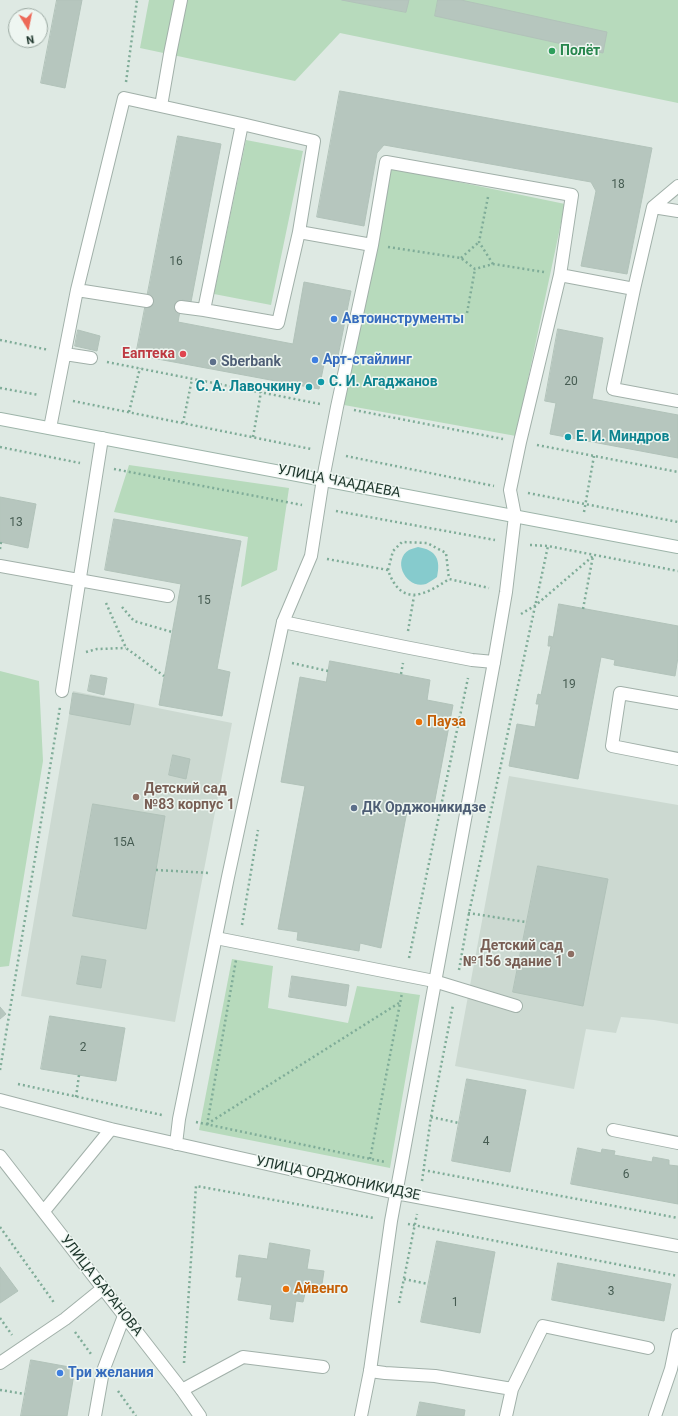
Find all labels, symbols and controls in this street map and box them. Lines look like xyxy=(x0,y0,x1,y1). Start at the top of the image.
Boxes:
north arrow xyxy=(8,8,48,48)
text: N xyxy=(25,32,35,46)
place label: Полёт xyxy=(560,43,600,59)
marker: Полёт xyxy=(547,46,557,56)
house number: 18 xyxy=(611,178,625,192)
house number: 16 xyxy=(169,255,183,269)
place label: Автоинструменты xyxy=(342,311,464,327)
marker: Автоинструменты xyxy=(329,314,339,324)
place label: Еаптека xyxy=(122,346,175,362)
marker: Еаптека xyxy=(178,349,188,359)
place label: Арт-стайлинг xyxy=(323,352,412,368)
place label: Sberbank xyxy=(221,354,281,370)
marker: Арт-стайлинг xyxy=(310,355,320,365)
marker: Sberbank xyxy=(208,357,218,367)
place label: С. И. Агаджанов xyxy=(329,374,438,390)
house number: 20 xyxy=(564,375,578,389)
marker: С. И. Агаджанов xyxy=(316,377,326,387)
place label: С. А. Лавочкину xyxy=(196,379,301,395)
marker: С. А. Лавочкину xyxy=(304,382,314,392)
place label: Е. И. Миндров xyxy=(576,429,669,445)
marker: Е. И. Миндров xyxy=(563,432,573,442)
street label: УЛИЦА ЧААДАЕВА xyxy=(276,462,402,502)
house number: 13 xyxy=(9,516,23,530)
house number: 15 xyxy=(197,594,211,608)
house number: 19 xyxy=(562,678,576,692)
place label: Пауза xyxy=(427,714,466,730)
marker: Пауза xyxy=(414,717,424,727)
place label: Детский сад №83 корпус 1 xyxy=(144,781,235,814)
marker: Детский сад №83 корпус 1 xyxy=(131,792,141,802)
place label: ДК Орджоникидзе xyxy=(362,800,486,816)
marker: ДК Орджоникидзе xyxy=(349,803,359,813)
house number: 15А xyxy=(113,836,135,850)
place label: Детский сад №156 здание 1 xyxy=(463,938,563,970)
marker: Детский сад №156 здание 1 xyxy=(566,949,576,959)
house number: 2 xyxy=(80,1041,86,1055)
house number: 4 xyxy=(483,1135,489,1149)
street label: УЛИЦА ОРДЖОНИКИДЗЕ xyxy=(254,1153,422,1205)
house number: 6 xyxy=(623,1168,629,1182)
street label: УЛИЦА БАРАНОВА xyxy=(56,1232,146,1340)
place label: Айвенго xyxy=(294,1281,348,1297)
marker: Айвенго xyxy=(281,1284,291,1294)
house number: 3 xyxy=(608,1285,614,1299)
house number: 1 xyxy=(452,1296,458,1310)
place label: Три желания xyxy=(68,1365,154,1381)
marker: Три желания xyxy=(55,1368,65,1378)

